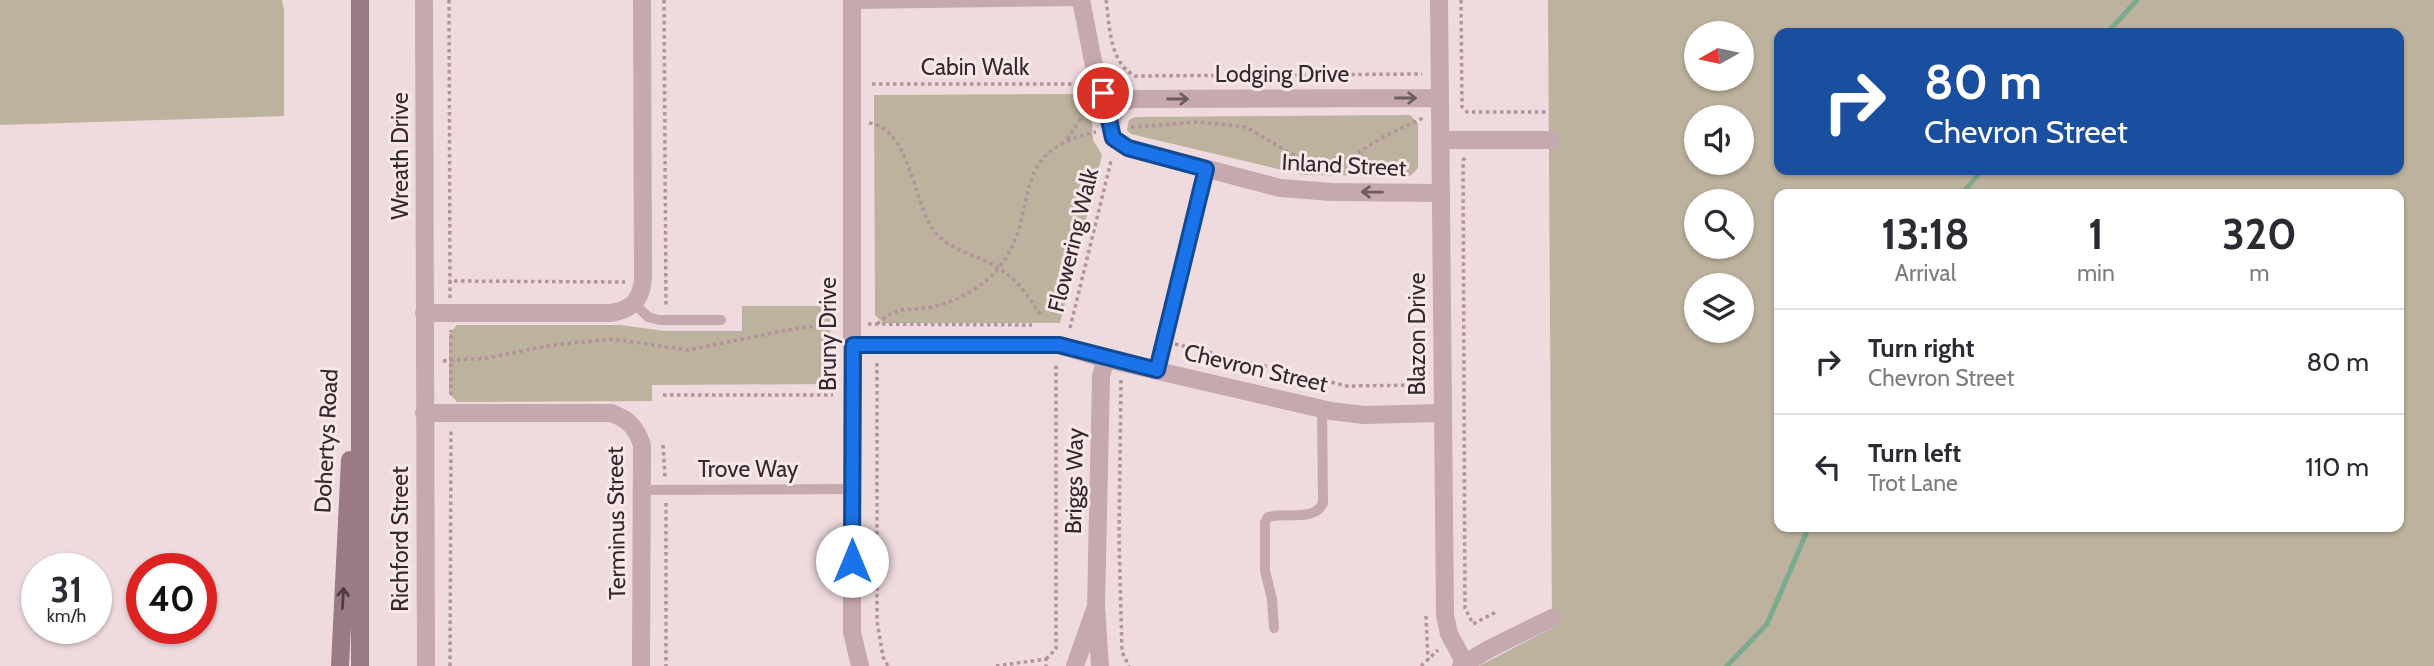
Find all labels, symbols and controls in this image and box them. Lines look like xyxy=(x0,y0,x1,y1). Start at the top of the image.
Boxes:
north arrow xyxy=(1684,21,1754,91)
map controls xyxy=(1684,21,1754,343)
text: 80 m xyxy=(1924,52,2042,111)
street label: Cabin Walk xyxy=(921,53,1030,81)
icon: right xyxy=(1809,56,1900,147)
street label: Lodging Drive xyxy=(1215,60,1349,88)
pin xyxy=(1073,63,1133,123)
icon: arrive xyxy=(1084,74,1122,112)
one-way arrow xyxy=(1394,91,1417,105)
street label: Wreath Drive xyxy=(386,92,414,220)
one-way arrow xyxy=(1167,92,1190,106)
button: sound xyxy=(1684,105,1754,175)
text: Chevron Street xyxy=(1924,112,2128,151)
street label: Inland Street xyxy=(1281,148,1407,182)
street label: Flowering Walk xyxy=(1042,164,1105,315)
one-way arrow xyxy=(1361,186,1384,199)
button: search xyxy=(1684,189,1754,259)
text: 13:18 xyxy=(1881,208,1970,260)
text: 1 xyxy=(2088,208,2104,260)
text: 320 xyxy=(2222,208,2297,260)
text: Arrival xyxy=(1895,259,1956,287)
text: min xyxy=(2077,259,2115,287)
text: m xyxy=(2249,259,2270,287)
street label: Blazon Drive xyxy=(1403,272,1431,395)
button: layers xyxy=(1684,273,1754,343)
street label: Bruny Drive xyxy=(814,277,842,391)
text: Turn right xyxy=(1868,332,1974,364)
street label: Chevron Street xyxy=(1182,338,1331,398)
icon: right xyxy=(1809,343,1847,381)
text: 80 m xyxy=(2306,346,2369,378)
text: Chevron Street xyxy=(1868,364,2014,392)
street label: Dohertys Road xyxy=(308,368,344,514)
street label: Briggs Way xyxy=(1059,427,1089,534)
text: Turn left xyxy=(1868,437,1961,469)
street label: Terminus Street xyxy=(601,446,631,600)
icon: left xyxy=(1809,448,1847,486)
text: 110 m xyxy=(2305,451,2369,483)
street label: Trove Way xyxy=(698,455,799,483)
street label: Richford Street xyxy=(386,466,414,612)
text: Trot Lane xyxy=(1868,469,1958,497)
position arrow xyxy=(815,524,889,598)
speed limit sign: 40 xyxy=(126,553,217,644)
text: 31 xyxy=(51,568,82,611)
one-way arrow xyxy=(336,587,349,610)
text: km/h xyxy=(47,605,86,627)

